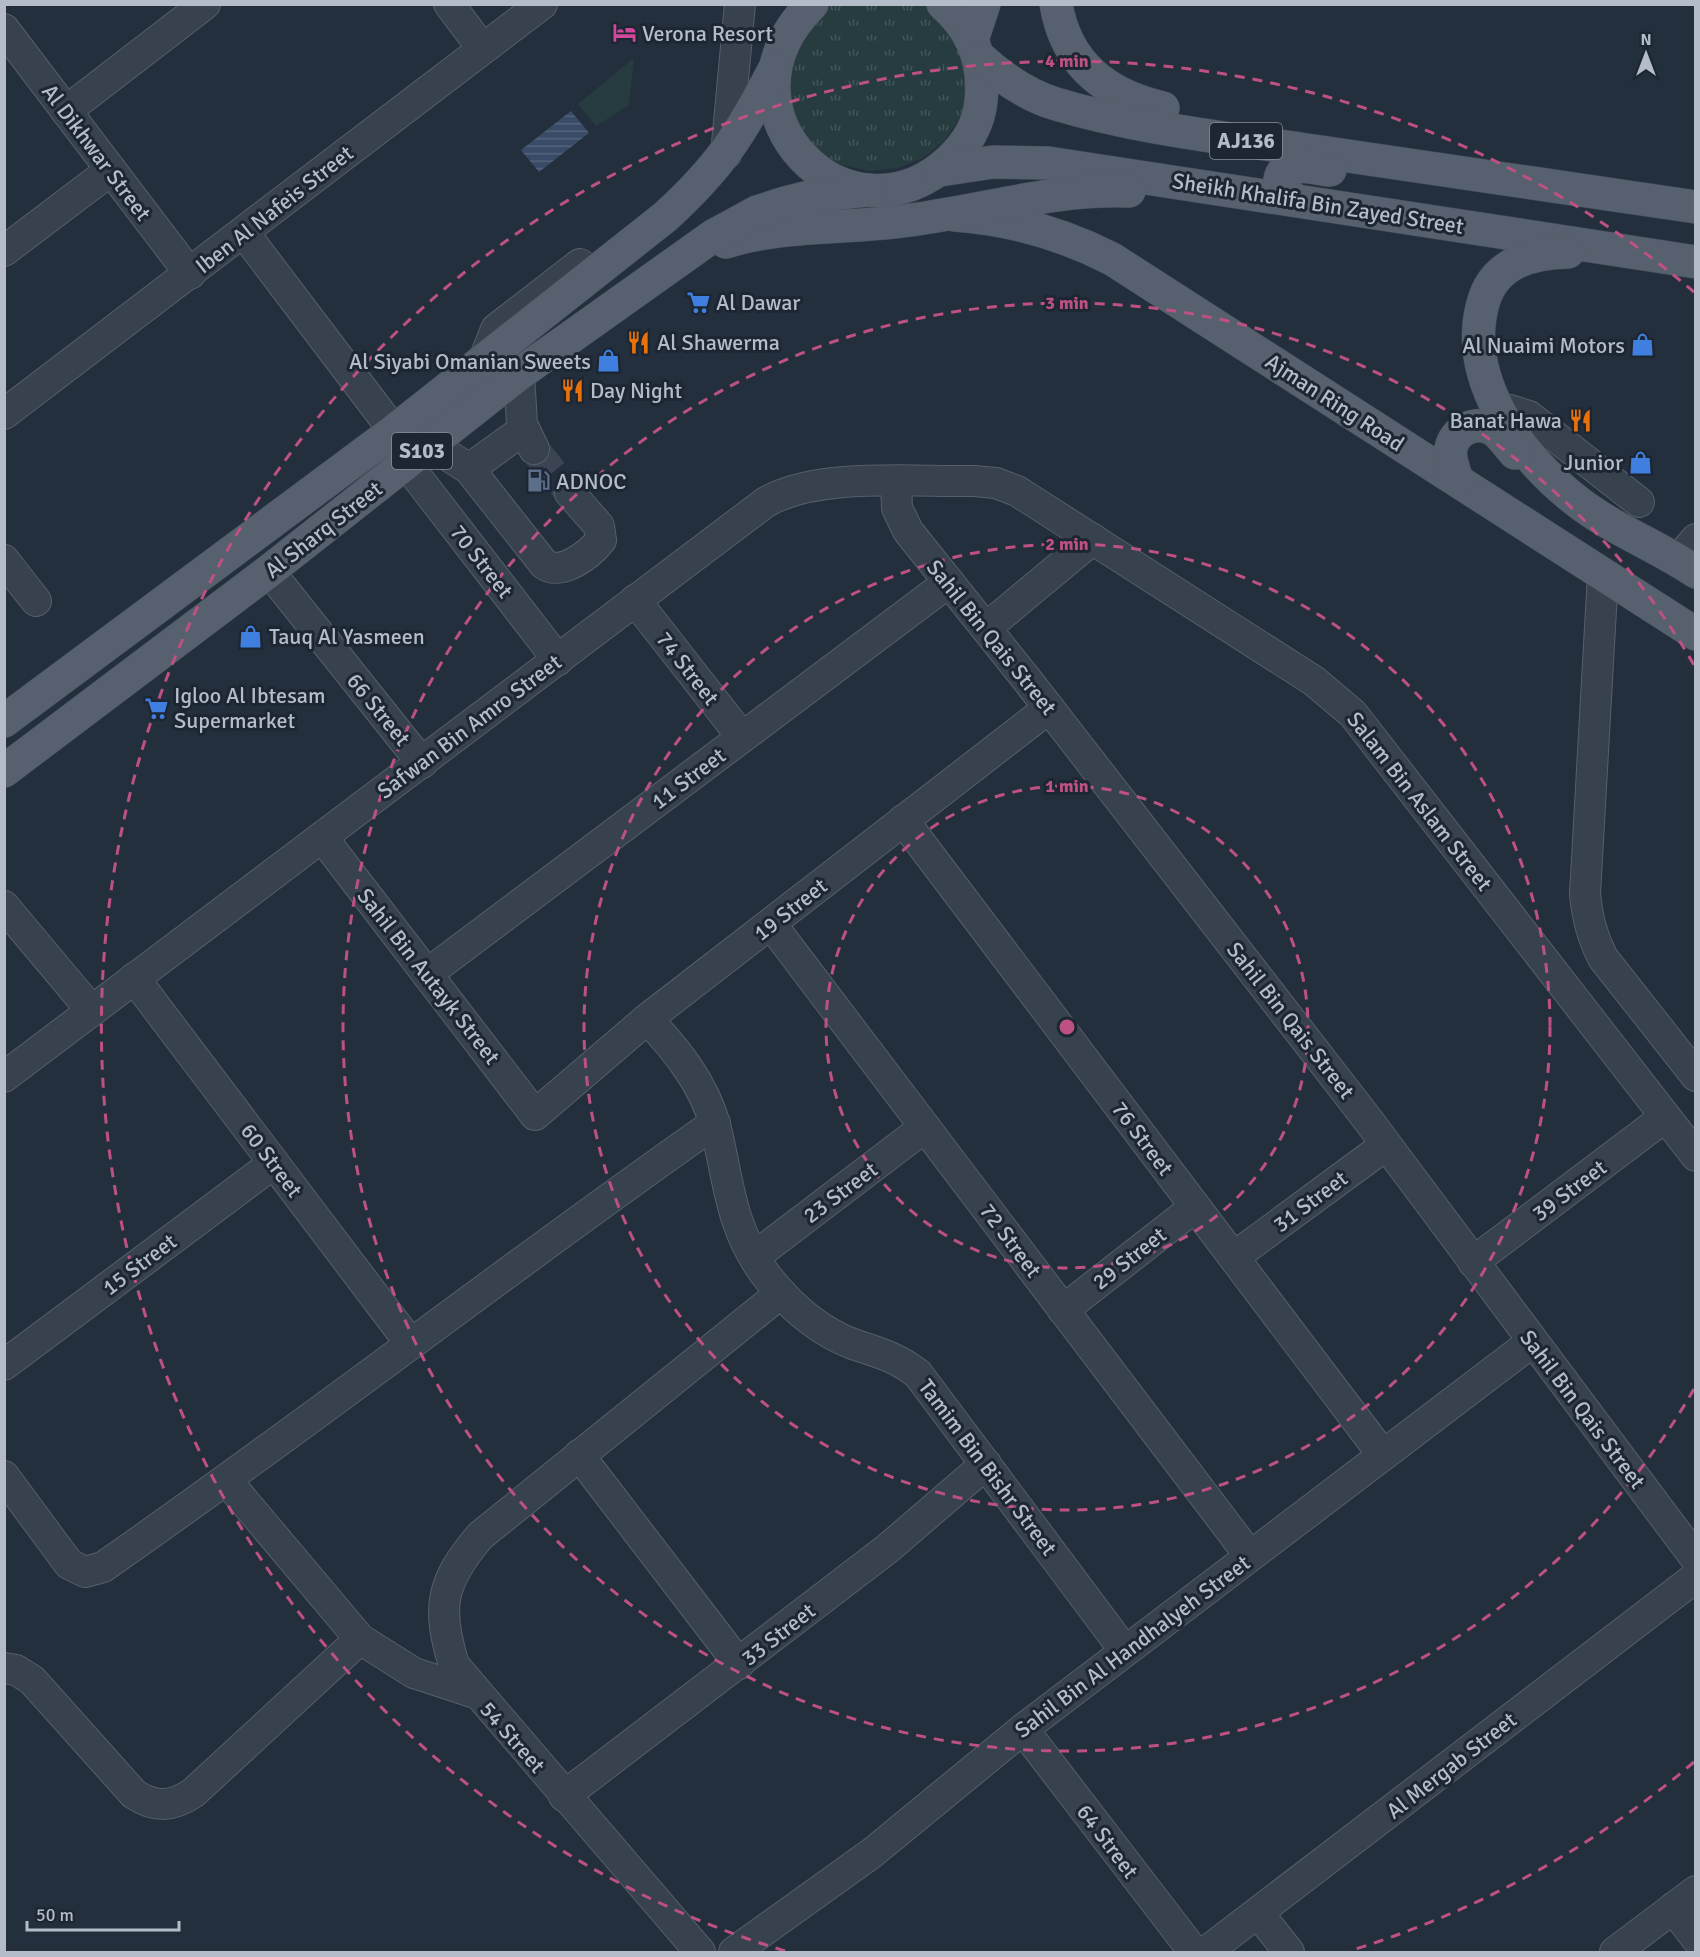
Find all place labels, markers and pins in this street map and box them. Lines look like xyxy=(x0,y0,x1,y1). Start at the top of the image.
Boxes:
hotel icon: Verona Resort xyxy=(611,20,637,46)
place label: Verona Resort xyxy=(642,20,773,47)
supermarket icon: Al Dawar xyxy=(685,289,711,315)
place label: Al Dawar xyxy=(716,289,800,316)
restaurant icon: Al Shawerma xyxy=(626,329,652,355)
place label: Al Shawerma xyxy=(657,329,780,356)
place label: Al Nuaimi Motors xyxy=(1462,332,1625,359)
shop icon: Al Nuaimi Motors xyxy=(1630,332,1656,358)
place label: Al Siyabi Omanian Sweets xyxy=(349,348,591,375)
shop icon: Al Siyabi Omanian Sweets xyxy=(596,348,622,374)
restaurant icon: Day Night xyxy=(559,377,585,403)
place label: Day Night xyxy=(590,377,683,404)
place label: Banat Hawa xyxy=(1450,407,1562,434)
restaurant icon: Banat Hawa xyxy=(1567,407,1593,433)
place label: Junior xyxy=(1564,449,1623,476)
shop icon: Junior xyxy=(1628,449,1654,475)
fuel station icon: ADNOC xyxy=(525,468,551,494)
place label: ADNOC xyxy=(556,468,626,495)
shop icon: Tauq Al Yasmeen xyxy=(238,623,264,649)
place label: Tauq Al Yasmeen xyxy=(269,623,425,650)
place label: Igloo Al Ibtesam Supermarket xyxy=(174,682,325,734)
supermarket icon: Igloo Al Ibtesam Supermarket xyxy=(143,695,169,721)
centre of rings xyxy=(1057,1017,1077,1037)

